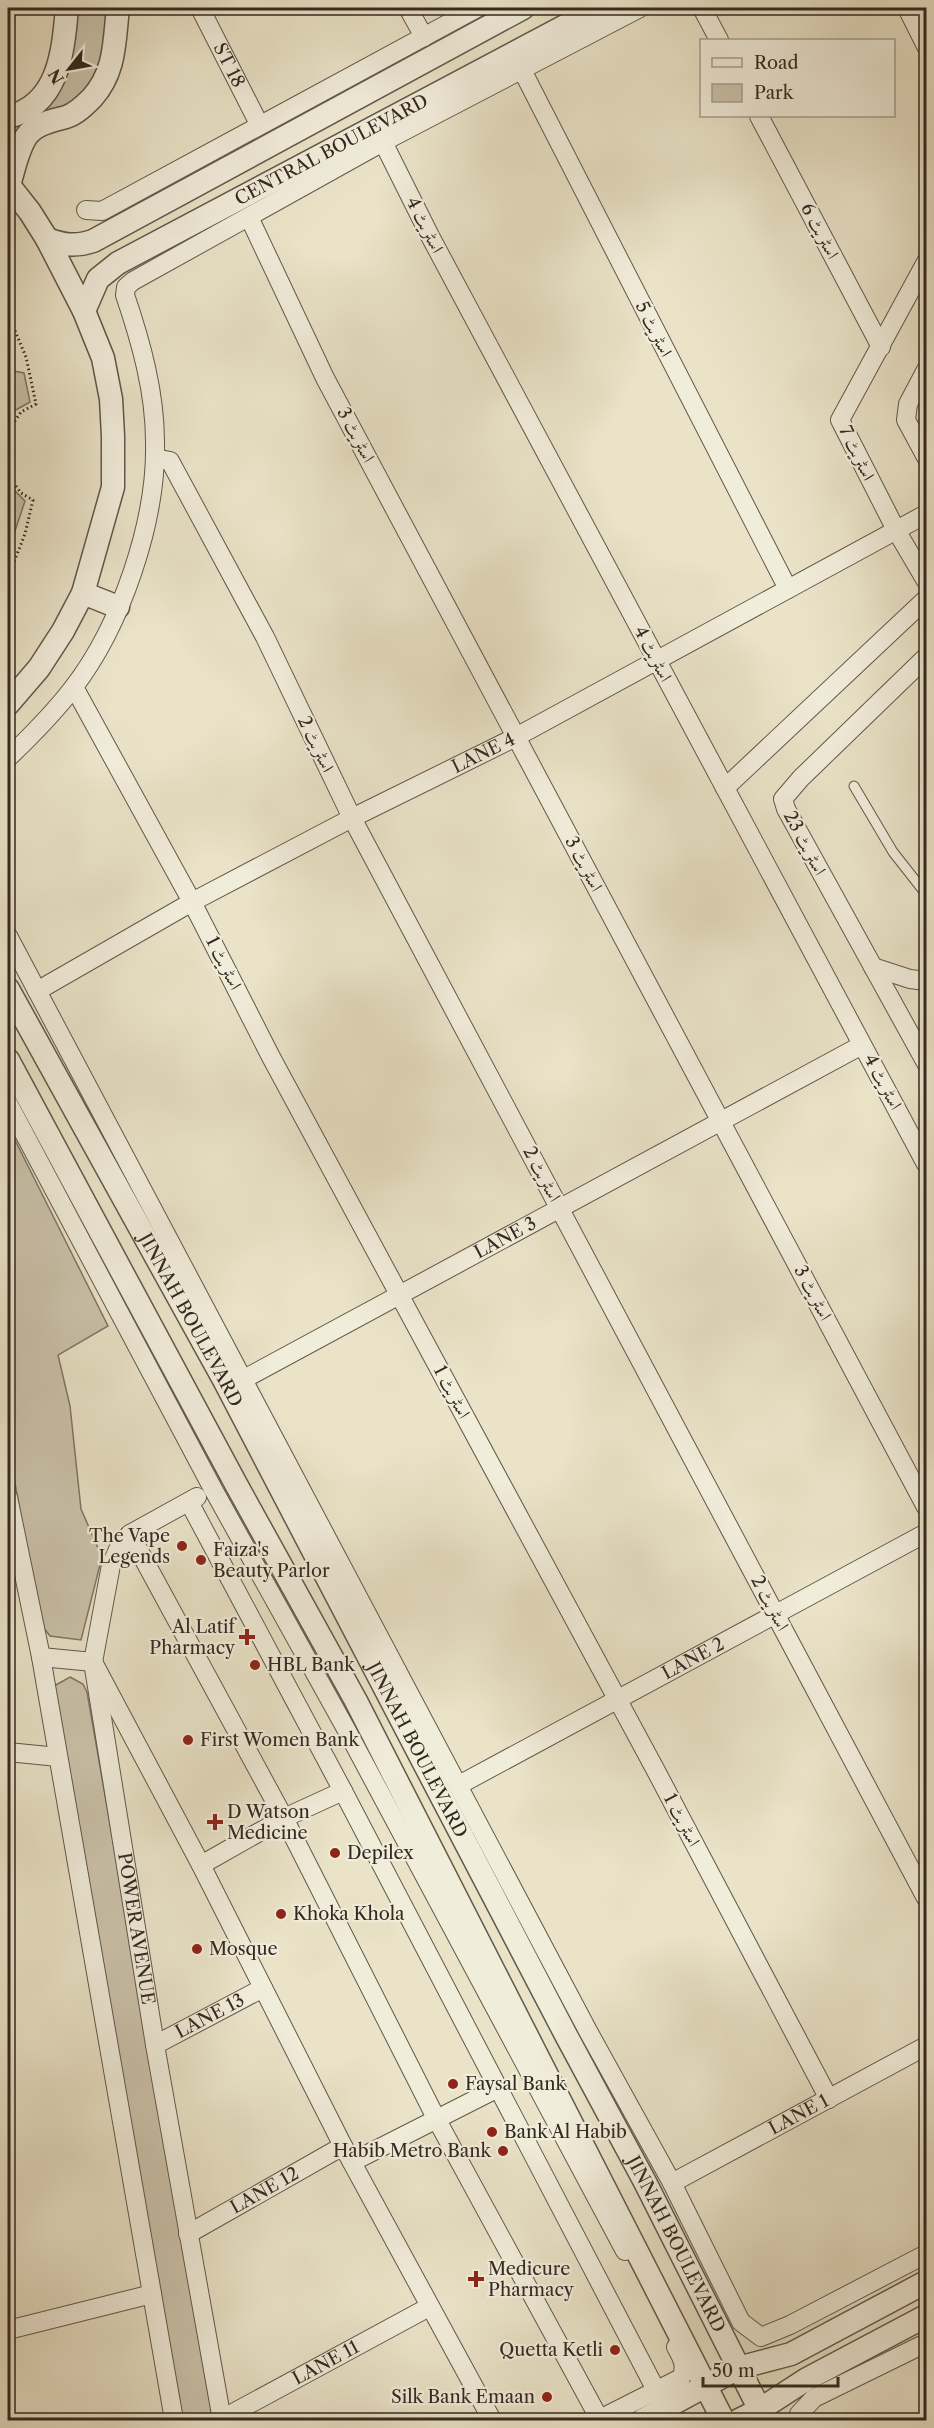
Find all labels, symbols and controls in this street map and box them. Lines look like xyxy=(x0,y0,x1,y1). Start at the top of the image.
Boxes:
north arrow xyxy=(39,39,99,99)
street label: ST 18 xyxy=(209,39,249,91)
legend xyxy=(700,39,895,117)
text: Road xyxy=(754,52,799,74)
text: N xyxy=(44,66,68,88)
text: Park xyxy=(754,82,795,104)
street label: CENTRAL BOULEVARD xyxy=(231,90,432,210)
street label: اسٹریٹ 4 xyxy=(401,193,448,257)
street label: اسٹریٹ 6 xyxy=(795,199,844,263)
street label: اسٹریٹ 5 xyxy=(630,298,677,361)
street label: اسٹریٹ 3 xyxy=(331,404,380,467)
street label: اسٹریٹ 7 xyxy=(833,422,880,485)
street label: اسٹریٹ 4 xyxy=(628,622,677,686)
street label: اسٹریٹ 2 xyxy=(292,712,339,776)
street label: LANE 4 xyxy=(448,728,519,778)
street label: اسٹریٹ 23 xyxy=(778,807,831,880)
street label: اسٹریٹ 3 xyxy=(559,833,608,896)
street label: اسٹریٹ 1 xyxy=(200,933,247,994)
street label: اسٹریٹ 4 xyxy=(858,1050,907,1114)
street label: اسٹریٹ 2 xyxy=(517,1142,566,1206)
street label: LANE 3 xyxy=(471,1212,540,1263)
street label: JINNAH BOULEVARD xyxy=(133,1227,247,1411)
street label: اسٹریٹ 3 xyxy=(788,1262,837,1325)
street label: اسٹریٹ 1 xyxy=(428,1362,475,1423)
place label: The Vape Legends xyxy=(89,1525,170,1568)
marker: The Vape Legends xyxy=(175,1539,189,1553)
place label: Faiza's Beauty Parlor xyxy=(213,1539,330,1582)
marker: Faiza's Beauty Parlor xyxy=(194,1553,208,1567)
street label: اسٹریٹ 2 xyxy=(745,1571,794,1635)
place label: Al Latif Pharmacy xyxy=(149,1616,238,1659)
marker: Al Latif Pharmacy xyxy=(240,1630,254,1644)
street label: LANE 2 xyxy=(658,1633,728,1684)
place label: HBL Bank xyxy=(267,1654,356,1676)
street label: JINNAH BOULEVARD xyxy=(361,1656,472,1841)
marker: HBL Bank xyxy=(248,1658,262,1672)
place label: First Women Bank xyxy=(200,1729,360,1751)
marker: First Women Bank xyxy=(181,1733,195,1747)
street label: اسٹریٹ 1 xyxy=(658,1790,705,1851)
place label: D Watson Medicine xyxy=(227,1801,310,1844)
marker: D Watson Medicine xyxy=(208,1815,222,1829)
place label: Depilex xyxy=(347,1842,414,1864)
marker: Depilex xyxy=(328,1846,342,1860)
street label: POWER AVENUE xyxy=(113,1851,159,2006)
place label: Khoka Khola xyxy=(293,1903,405,1925)
marker: Khoka Khola xyxy=(274,1907,288,1921)
place label: Mosque xyxy=(209,1938,278,1960)
marker: Mosque xyxy=(190,1942,204,1956)
street label: LANE 13 xyxy=(172,1989,248,2043)
place label: Faysal Bank xyxy=(465,2073,568,2095)
marker: Faysal Bank xyxy=(446,2077,460,2091)
street label: LANE 1 xyxy=(765,2089,833,2140)
place label: Bank Al Habib xyxy=(504,2121,627,2143)
marker: Bank Al Habib xyxy=(485,2125,499,2139)
place label: Habib Metro Bank xyxy=(333,2140,493,2162)
marker: Habib Metro Bank xyxy=(496,2144,510,2158)
street label: JINNAH BOULEVARD xyxy=(621,2150,730,2336)
street label: LANE 12 xyxy=(226,2162,303,2219)
place label: Medicure Pharmacy xyxy=(488,2258,575,2301)
marker: Medicure Pharmacy xyxy=(469,2272,483,2286)
street label: LANE 11 xyxy=(289,2336,363,2390)
place label: Quetta Ketli xyxy=(499,2339,604,2361)
marker: Quetta Ketli xyxy=(608,2343,622,2357)
scale bar xyxy=(703,2350,838,2388)
text: 50 m xyxy=(712,2360,755,2382)
place label: Silk Bank Emaan xyxy=(391,2386,535,2408)
marker: Silk Bank Emaan xyxy=(540,2390,554,2404)

